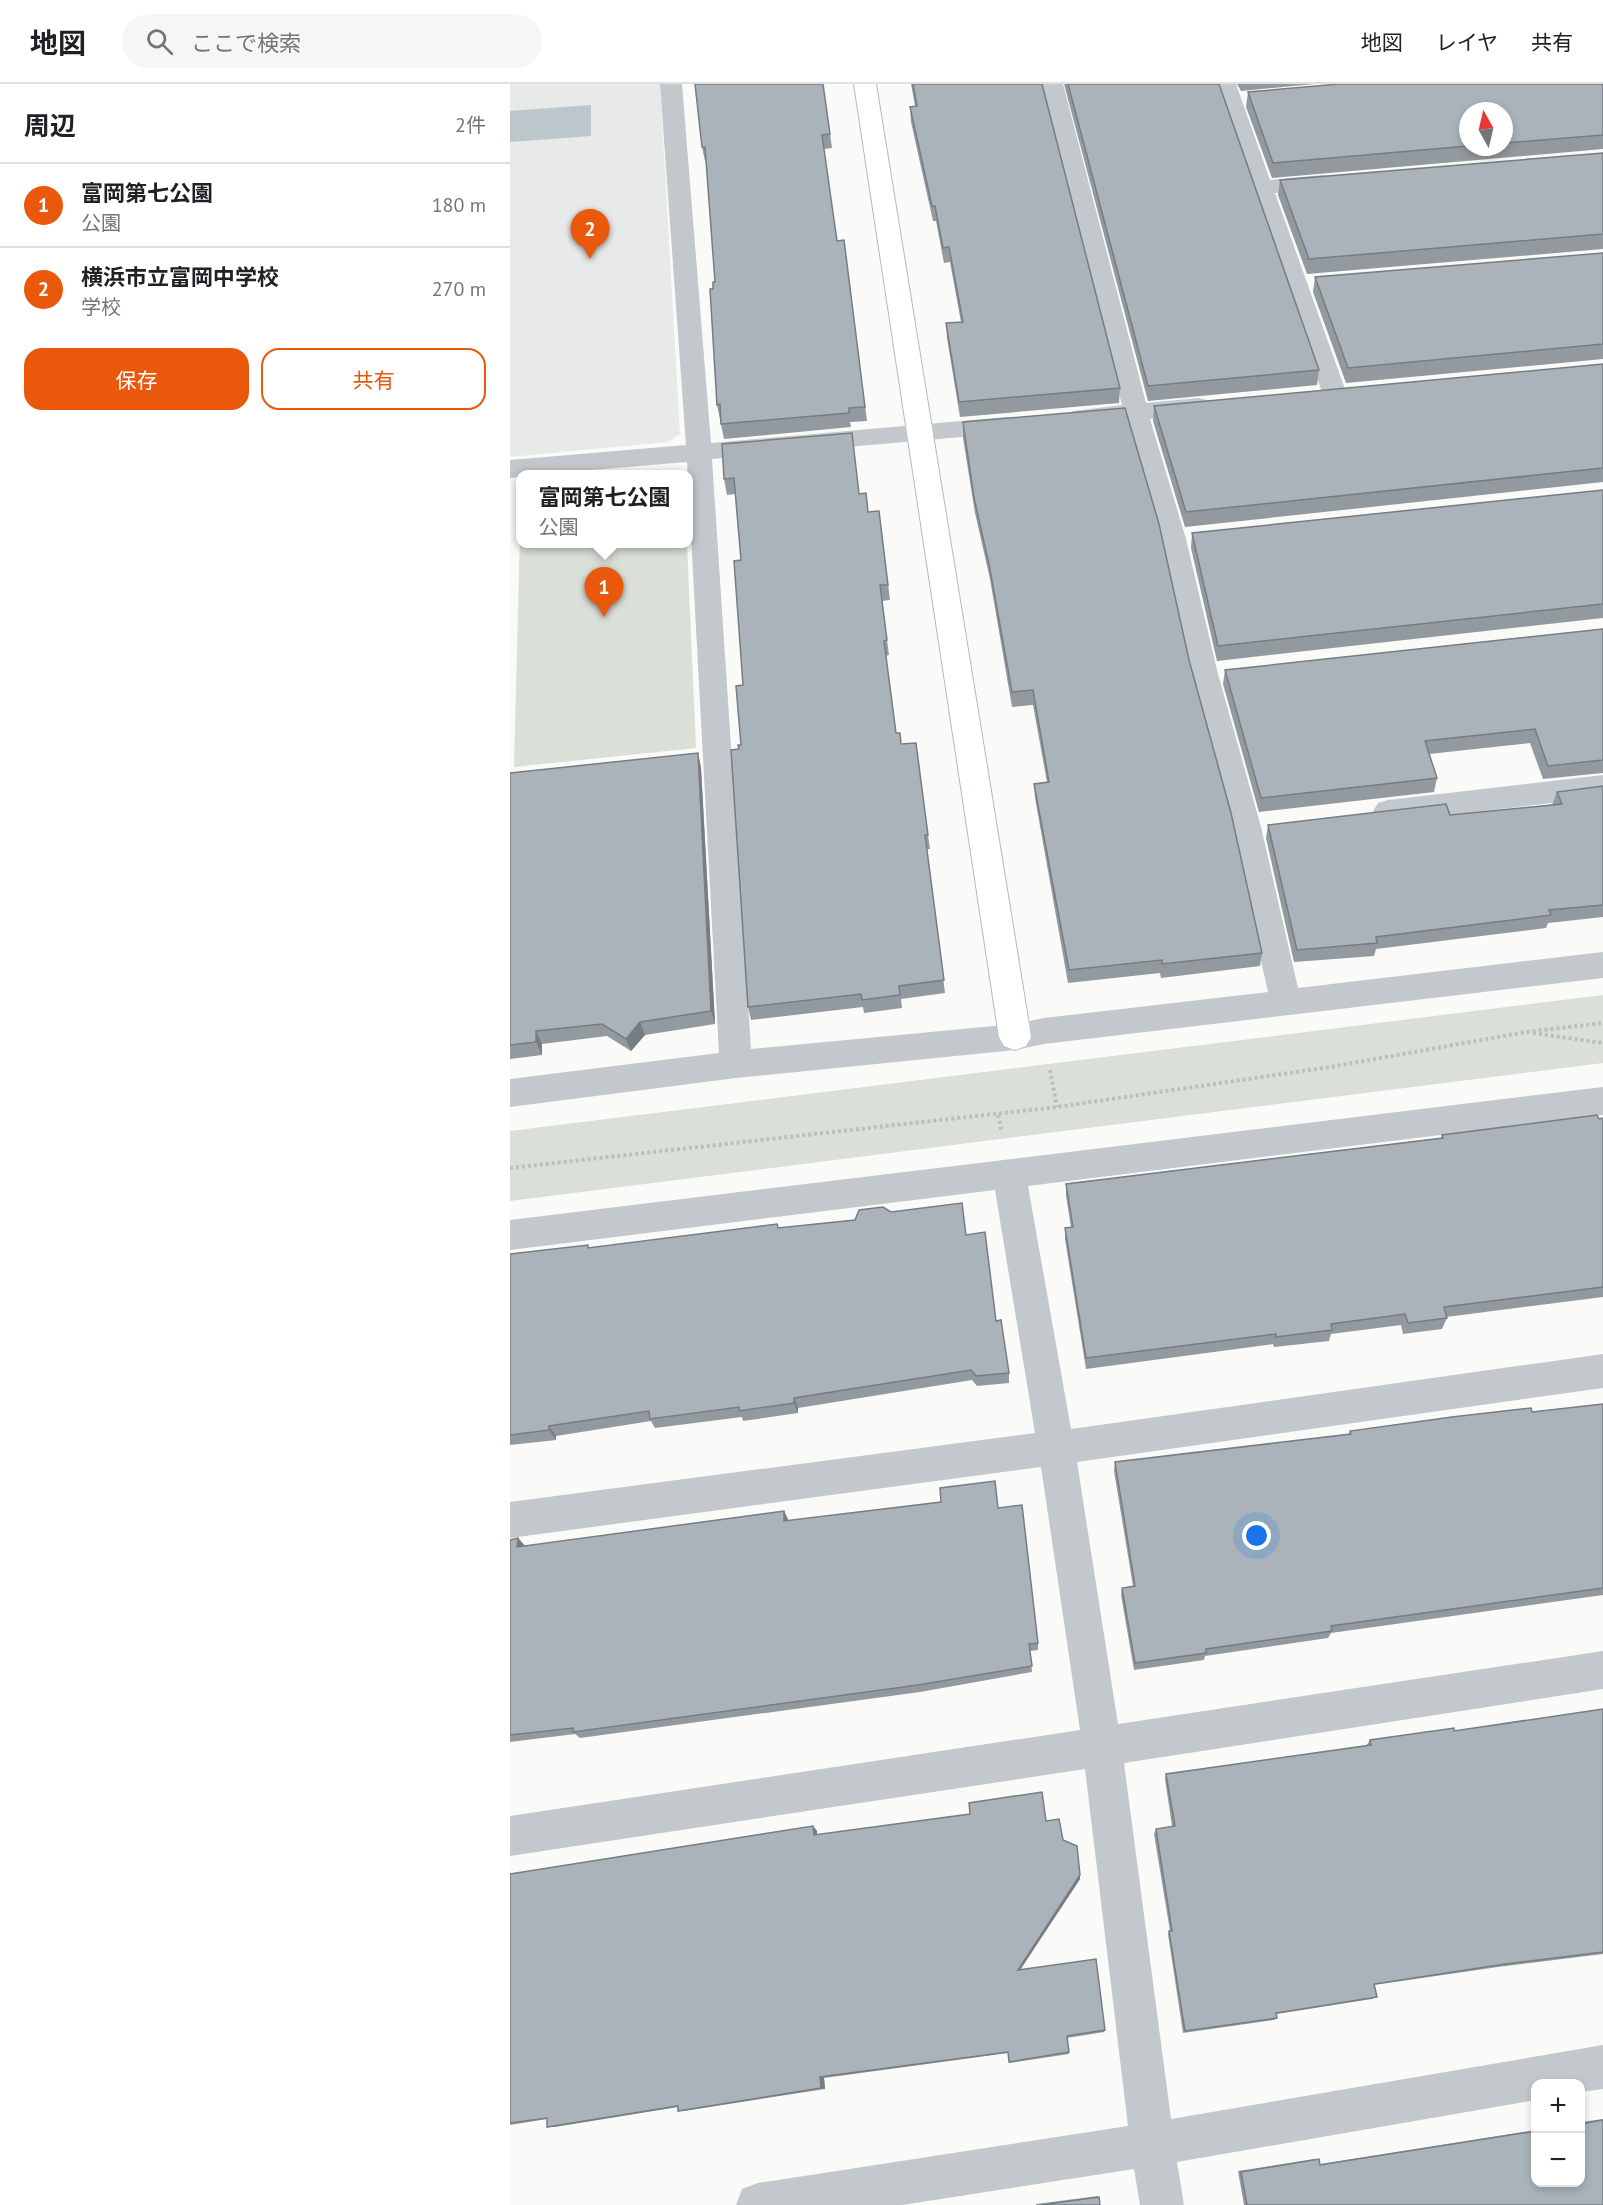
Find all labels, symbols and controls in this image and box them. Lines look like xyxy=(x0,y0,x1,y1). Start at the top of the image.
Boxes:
search box xyxy=(122,14,542,68)
text: 地図 xyxy=(30,24,86,61)
icon: search xyxy=(143,25,176,58)
text: ここで検索 xyxy=(191,29,301,57)
text: 地図 xyxy=(1361,29,1403,56)
text: レイヤ xyxy=(1436,29,1498,56)
text: 共有 xyxy=(1531,29,1573,56)
north arrow xyxy=(1459,102,1513,156)
text: 周辺 xyxy=(24,109,76,142)
text: 2件 xyxy=(455,112,486,138)
text: 富岡第七公園 xyxy=(81,179,213,207)
text: 1 xyxy=(38,192,49,218)
text: 180 m xyxy=(432,192,486,218)
text: 公園 xyxy=(81,210,121,236)
pin: 2 xyxy=(570,210,610,259)
text: 横浜市立富岡中学校 xyxy=(81,263,279,291)
text: 2 xyxy=(38,276,49,302)
text: 270 m xyxy=(432,276,486,302)
text: 学校 xyxy=(81,294,121,320)
button: 保存 xyxy=(24,348,249,410)
button: 共有 xyxy=(261,348,486,410)
popup xyxy=(516,470,693,548)
text: 富岡第七公園 xyxy=(538,483,671,511)
text: 公園 xyxy=(538,514,578,540)
pin: 1 xyxy=(584,568,623,617)
your location xyxy=(1242,1521,1271,1550)
map controls xyxy=(1531,2079,1585,2187)
button: + xyxy=(1531,2079,1585,2133)
button: − xyxy=(1531,2133,1585,2187)

